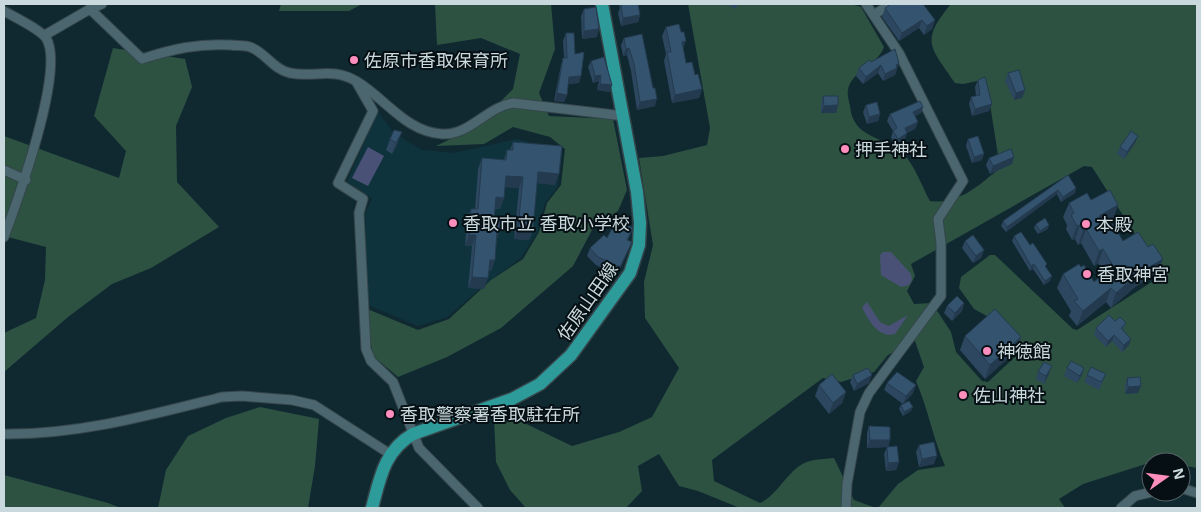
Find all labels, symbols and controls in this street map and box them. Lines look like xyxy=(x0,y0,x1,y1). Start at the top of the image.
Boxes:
place label: 佐原市香取保育所 xyxy=(364,48,508,72)
marker: 佐原市香取保育所 xyxy=(348,54,360,66)
place label: 押手神社 xyxy=(855,137,927,161)
marker: 押手神社 xyxy=(839,143,851,155)
place label: 香取市立 香取小学校 xyxy=(463,211,630,235)
place label: 本殿 xyxy=(1096,212,1132,236)
marker: 香取市立 香取小学校 xyxy=(447,217,459,229)
marker: 本殿 xyxy=(1080,218,1092,230)
street label: 佐原山田線 xyxy=(551,257,623,345)
place label: 香取神宮 xyxy=(1097,262,1169,286)
marker: 香取神宮 xyxy=(1081,268,1093,280)
place label: 神徳館 xyxy=(997,339,1051,363)
marker: 神徳館 xyxy=(981,345,993,357)
place label: 佐山神社 xyxy=(973,383,1045,407)
marker: 佐山神社 xyxy=(957,389,969,401)
place label: 香取警察署香取駐在所 xyxy=(400,402,580,426)
marker: 香取警察署香取駐在所 xyxy=(384,408,396,420)
north arrow xyxy=(1141,452,1191,502)
text: N xyxy=(1169,466,1190,482)

